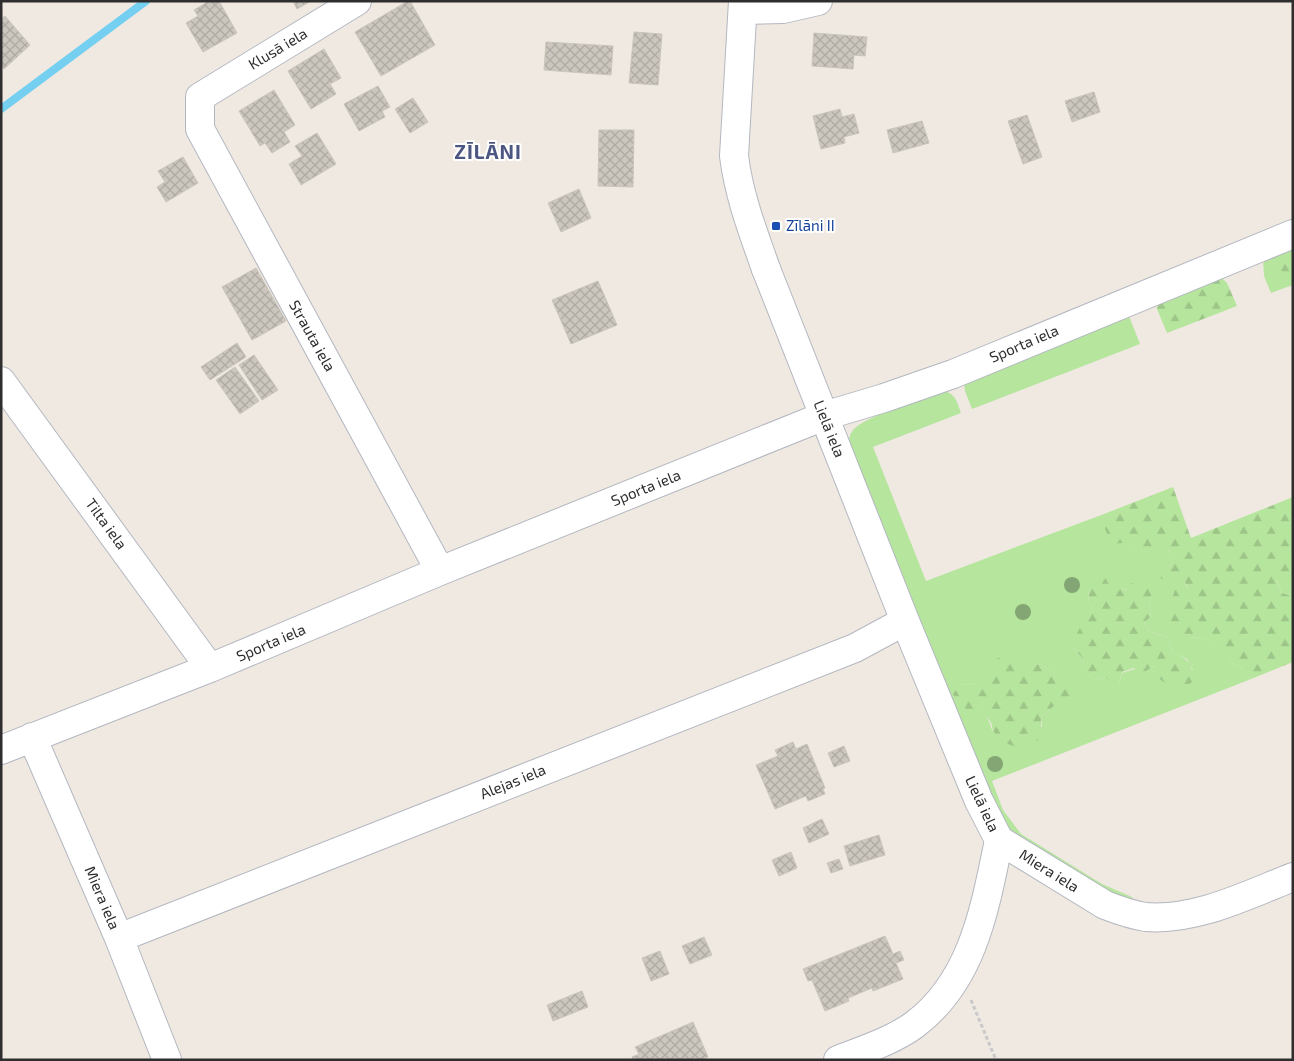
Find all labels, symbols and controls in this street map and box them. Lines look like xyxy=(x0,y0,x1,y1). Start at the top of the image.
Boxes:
street label: Klusā iela xyxy=(245,24,310,73)
district label: ZĪLĀNI xyxy=(454,139,522,163)
place label: Zīlāni II xyxy=(786,216,835,234)
marker: Zīlāni II xyxy=(770,220,782,232)
street label: Strauta iela xyxy=(286,297,340,374)
street label: Sporta iela xyxy=(986,320,1061,366)
street label: Lielā iela xyxy=(810,397,850,460)
street label: Sporta iela xyxy=(608,465,683,509)
street label: Tilta iela xyxy=(82,494,131,552)
street label: Sporta iela xyxy=(233,619,308,665)
street label: Alejas iela xyxy=(477,760,548,803)
street label: Lielā iela xyxy=(962,773,1004,835)
street label: Miera iela xyxy=(1016,845,1083,896)
street label: Miera iela xyxy=(82,863,124,932)

